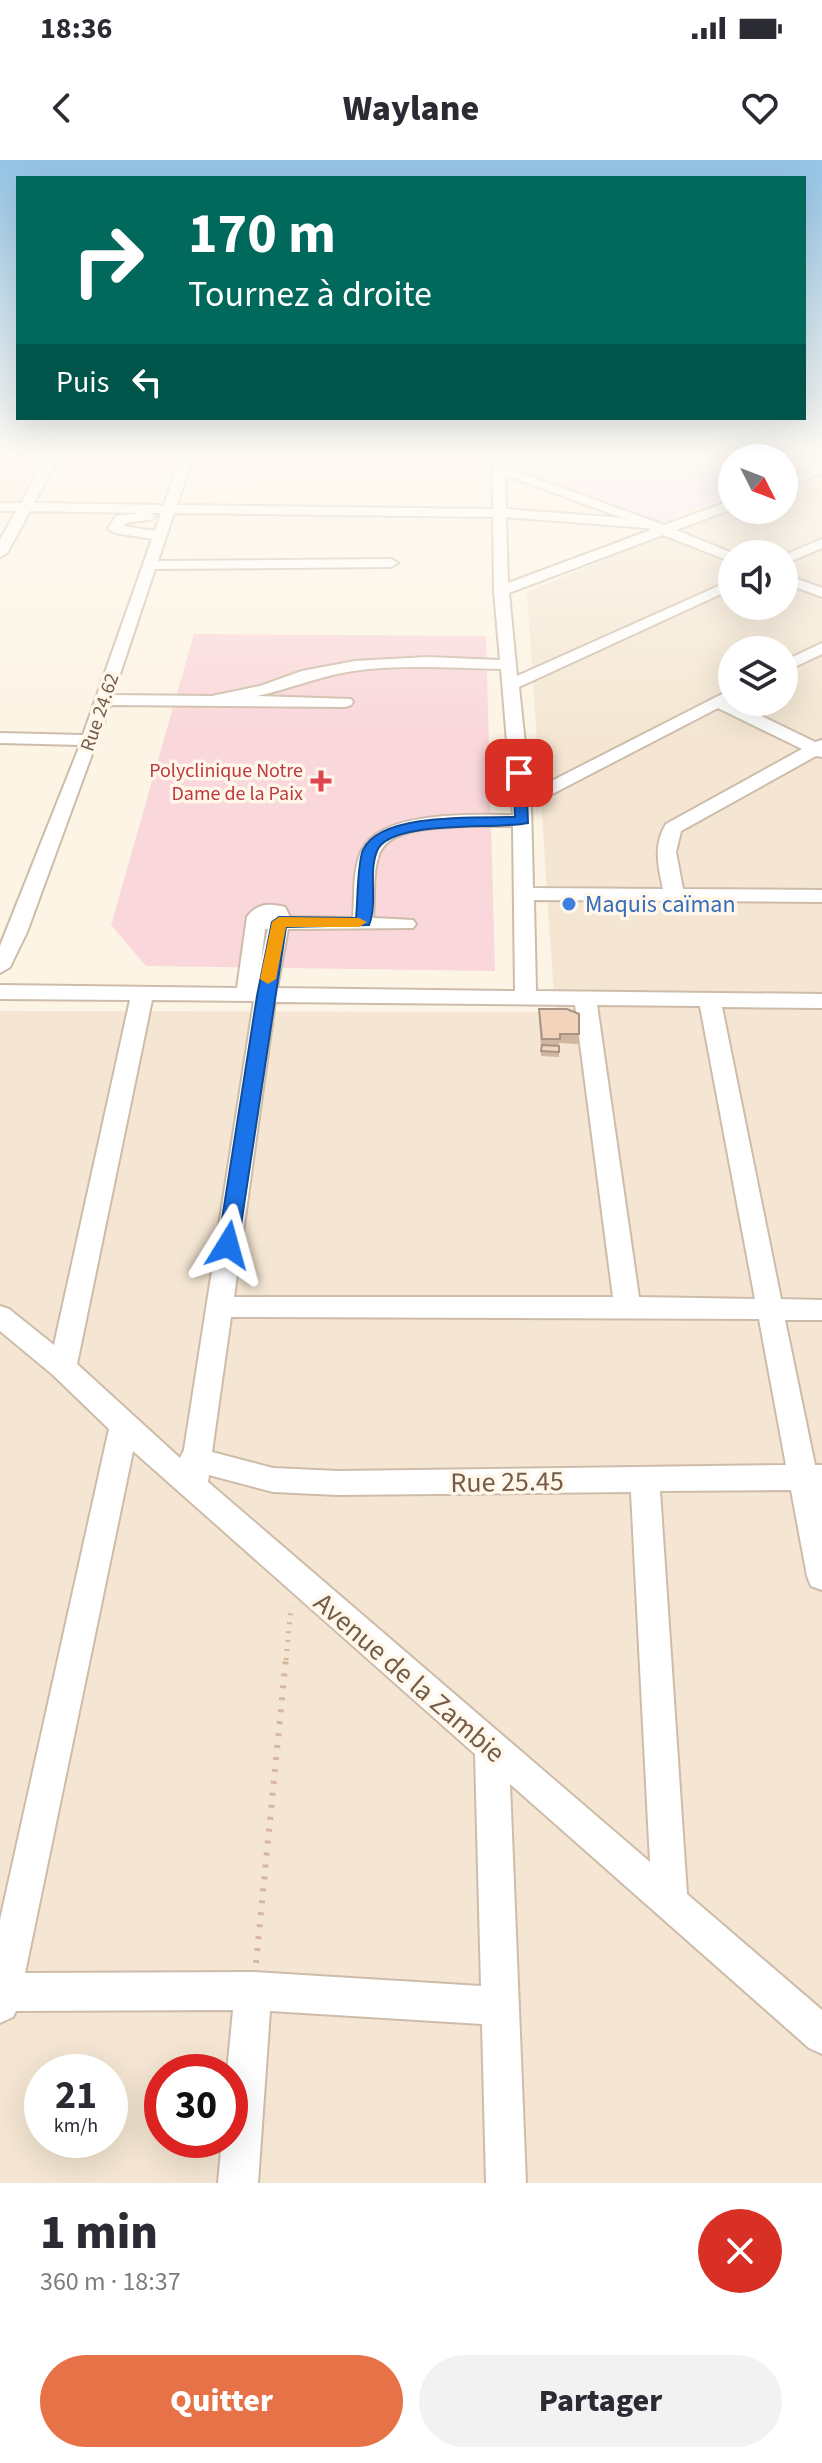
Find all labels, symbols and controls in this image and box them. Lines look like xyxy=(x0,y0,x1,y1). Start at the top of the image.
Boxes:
text: 18:36 xyxy=(40,7,112,50)
text: Waylane xyxy=(343,83,479,134)
icon: back xyxy=(40,86,84,130)
icon: heart xyxy=(738,86,782,130)
text: 170 m xyxy=(188,195,336,274)
icon: right xyxy=(56,208,160,312)
text: Tournez à droite xyxy=(188,269,432,320)
icon: left xyxy=(125,360,169,404)
text: Puis xyxy=(56,361,109,404)
north arrow xyxy=(718,444,798,524)
map controls xyxy=(718,444,798,716)
button: sound xyxy=(718,540,798,620)
button: layers xyxy=(718,636,798,716)
street label: Rue 24.62 xyxy=(74,669,126,755)
pin xyxy=(485,739,553,807)
icon: arrive xyxy=(497,751,541,795)
place label: Polyclinique Notre Dame de la Paix xyxy=(149,757,303,808)
marker: Polyclinique Notre Dame de la Paix xyxy=(310,770,332,792)
place label: Maquis caïman xyxy=(585,887,736,922)
marker: Maquis caïman xyxy=(560,895,578,913)
position arrow xyxy=(186,1203,270,1287)
street label: Rue 25.45 xyxy=(450,1461,564,1503)
street label: Avenue de la Zambie xyxy=(305,1583,514,1772)
speed limit sign: 30 xyxy=(144,2054,248,2158)
text: 21 xyxy=(55,2067,97,2124)
text: km/h xyxy=(54,2112,98,2140)
text: 1 min xyxy=(40,2199,158,2267)
button: close xyxy=(698,2209,782,2293)
text: 360 m · 18:37 xyxy=(40,2263,181,2300)
button: Quitter xyxy=(40,2355,403,2447)
button: Partager xyxy=(419,2355,782,2447)

